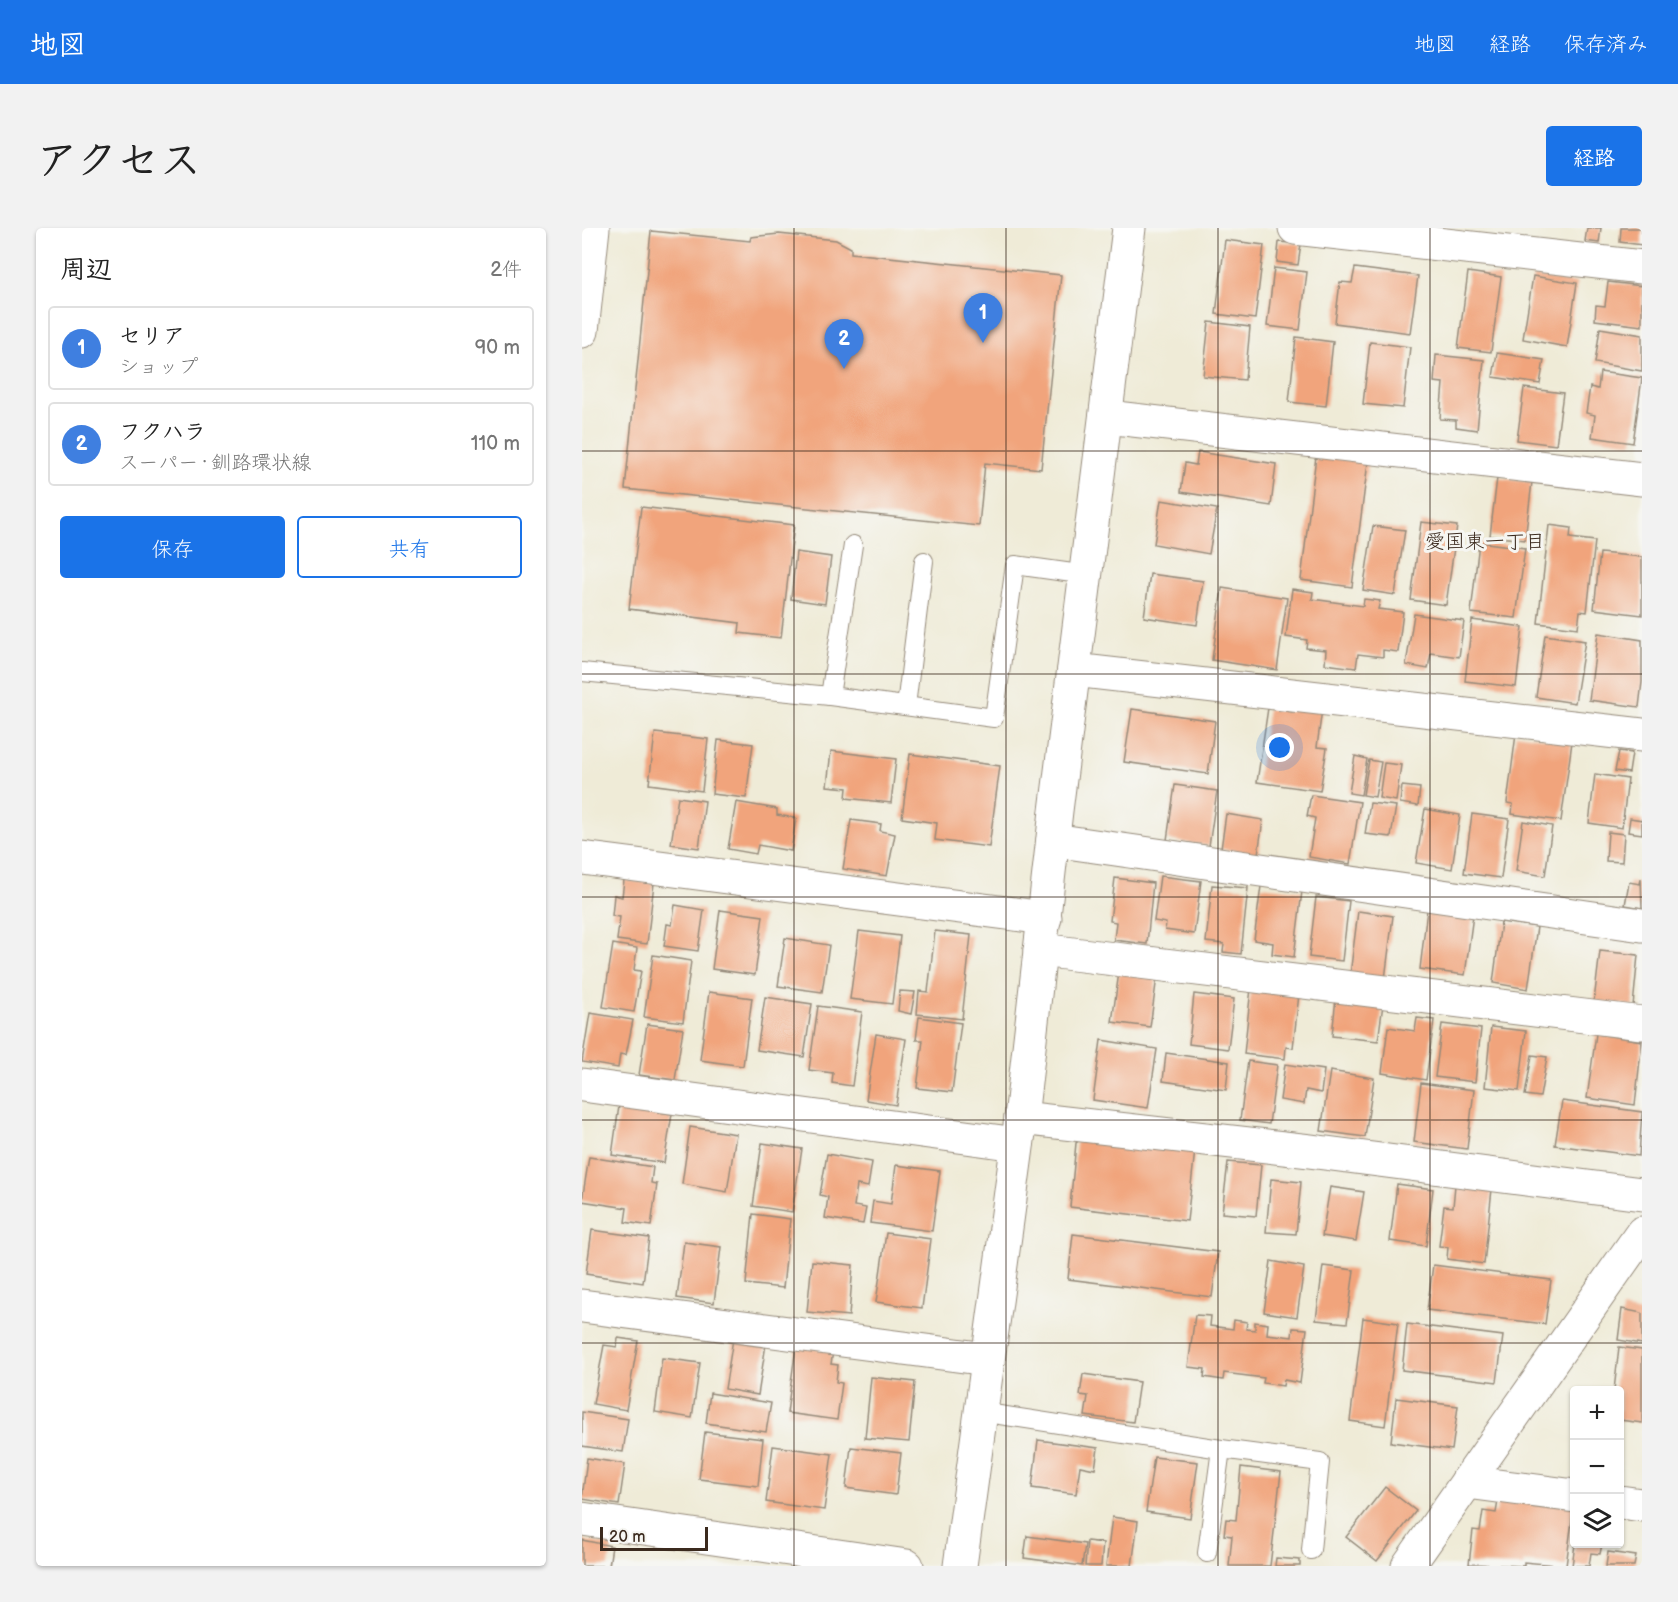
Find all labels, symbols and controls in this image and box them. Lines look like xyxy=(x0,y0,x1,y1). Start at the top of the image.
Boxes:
text: 地図 xyxy=(30,29,86,62)
text: 地図 xyxy=(1414,32,1456,57)
text: 経路 xyxy=(1489,32,1531,57)
text: 保存済み xyxy=(1564,32,1648,57)
button: 経路 xyxy=(1546,126,1642,186)
text: アクセス xyxy=(36,136,201,187)
text: 周辺 xyxy=(60,255,112,286)
text: 2件 xyxy=(490,258,522,282)
pin: 1 xyxy=(964,294,1002,343)
pin: 2 xyxy=(824,320,864,369)
text: セリア xyxy=(119,323,185,350)
text: 1 xyxy=(77,336,86,360)
text: 90 m xyxy=(475,336,520,360)
text: ショップ xyxy=(119,355,198,379)
text: フクハラ xyxy=(119,419,206,446)
text: 2 xyxy=(76,432,87,456)
text: 110 m xyxy=(471,432,520,456)
text: スーパー · 釧路環状線 xyxy=(119,451,311,475)
button: 保存 xyxy=(60,516,285,578)
button: 共有 xyxy=(297,516,522,578)
district label: 愛国東一丁目 xyxy=(1425,530,1545,554)
your location xyxy=(1265,733,1294,762)
map controls xyxy=(1570,1386,1624,1548)
button: + xyxy=(1570,1386,1624,1440)
button: − xyxy=(1570,1440,1624,1494)
button: layers xyxy=(1570,1494,1624,1548)
scale bar xyxy=(600,1524,708,1552)
text: 20 m xyxy=(609,1528,645,1547)

